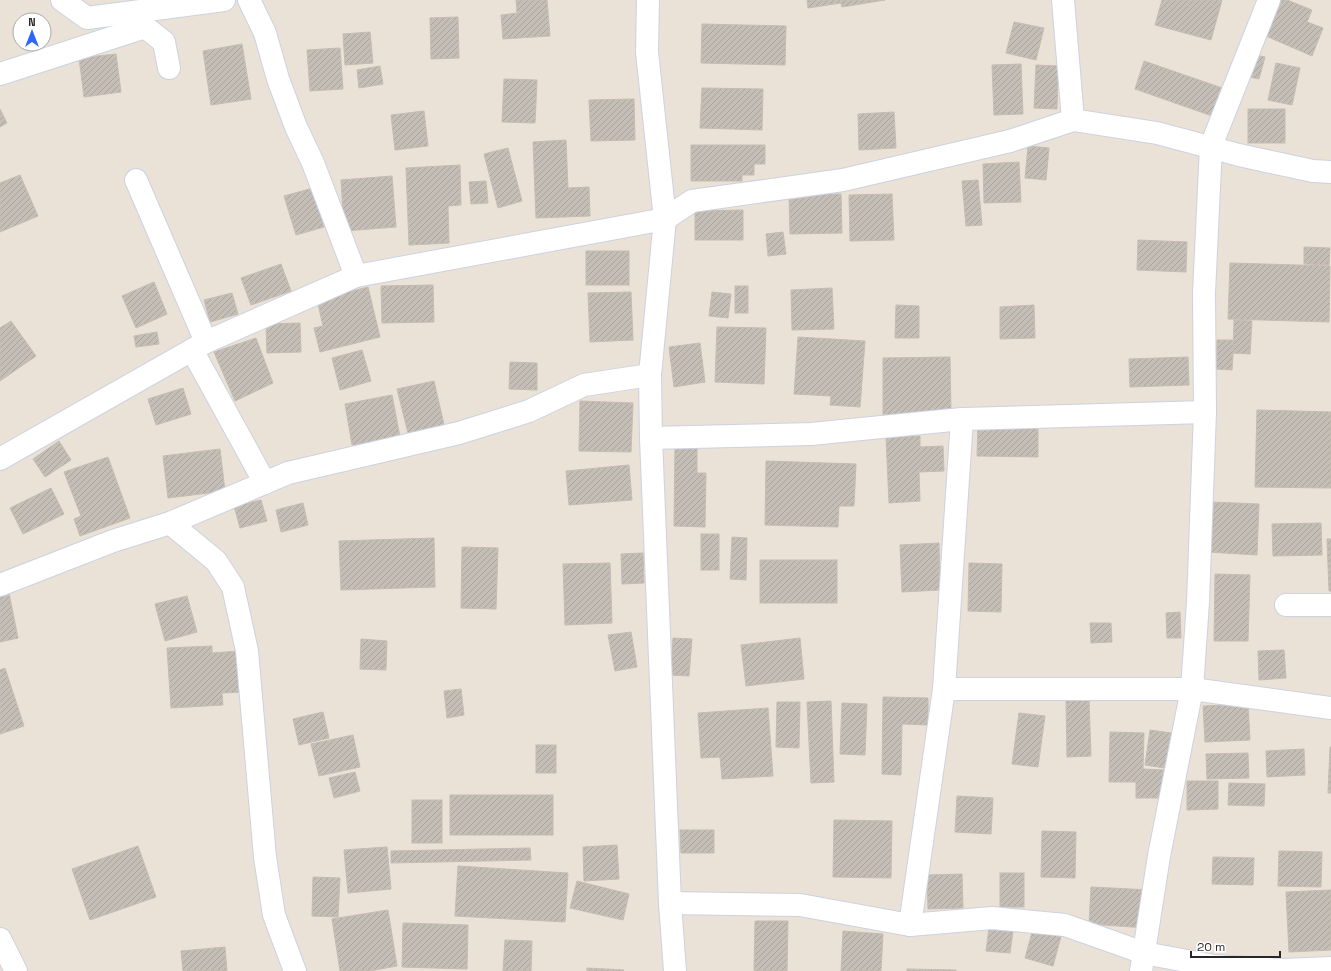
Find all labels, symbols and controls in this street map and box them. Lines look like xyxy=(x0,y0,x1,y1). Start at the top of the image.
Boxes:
north arrow xyxy=(12,12,52,52)
text: N xyxy=(28,15,36,29)
scale bar xyxy=(1191,933,1280,959)
text: 20 m xyxy=(1197,939,1225,955)

